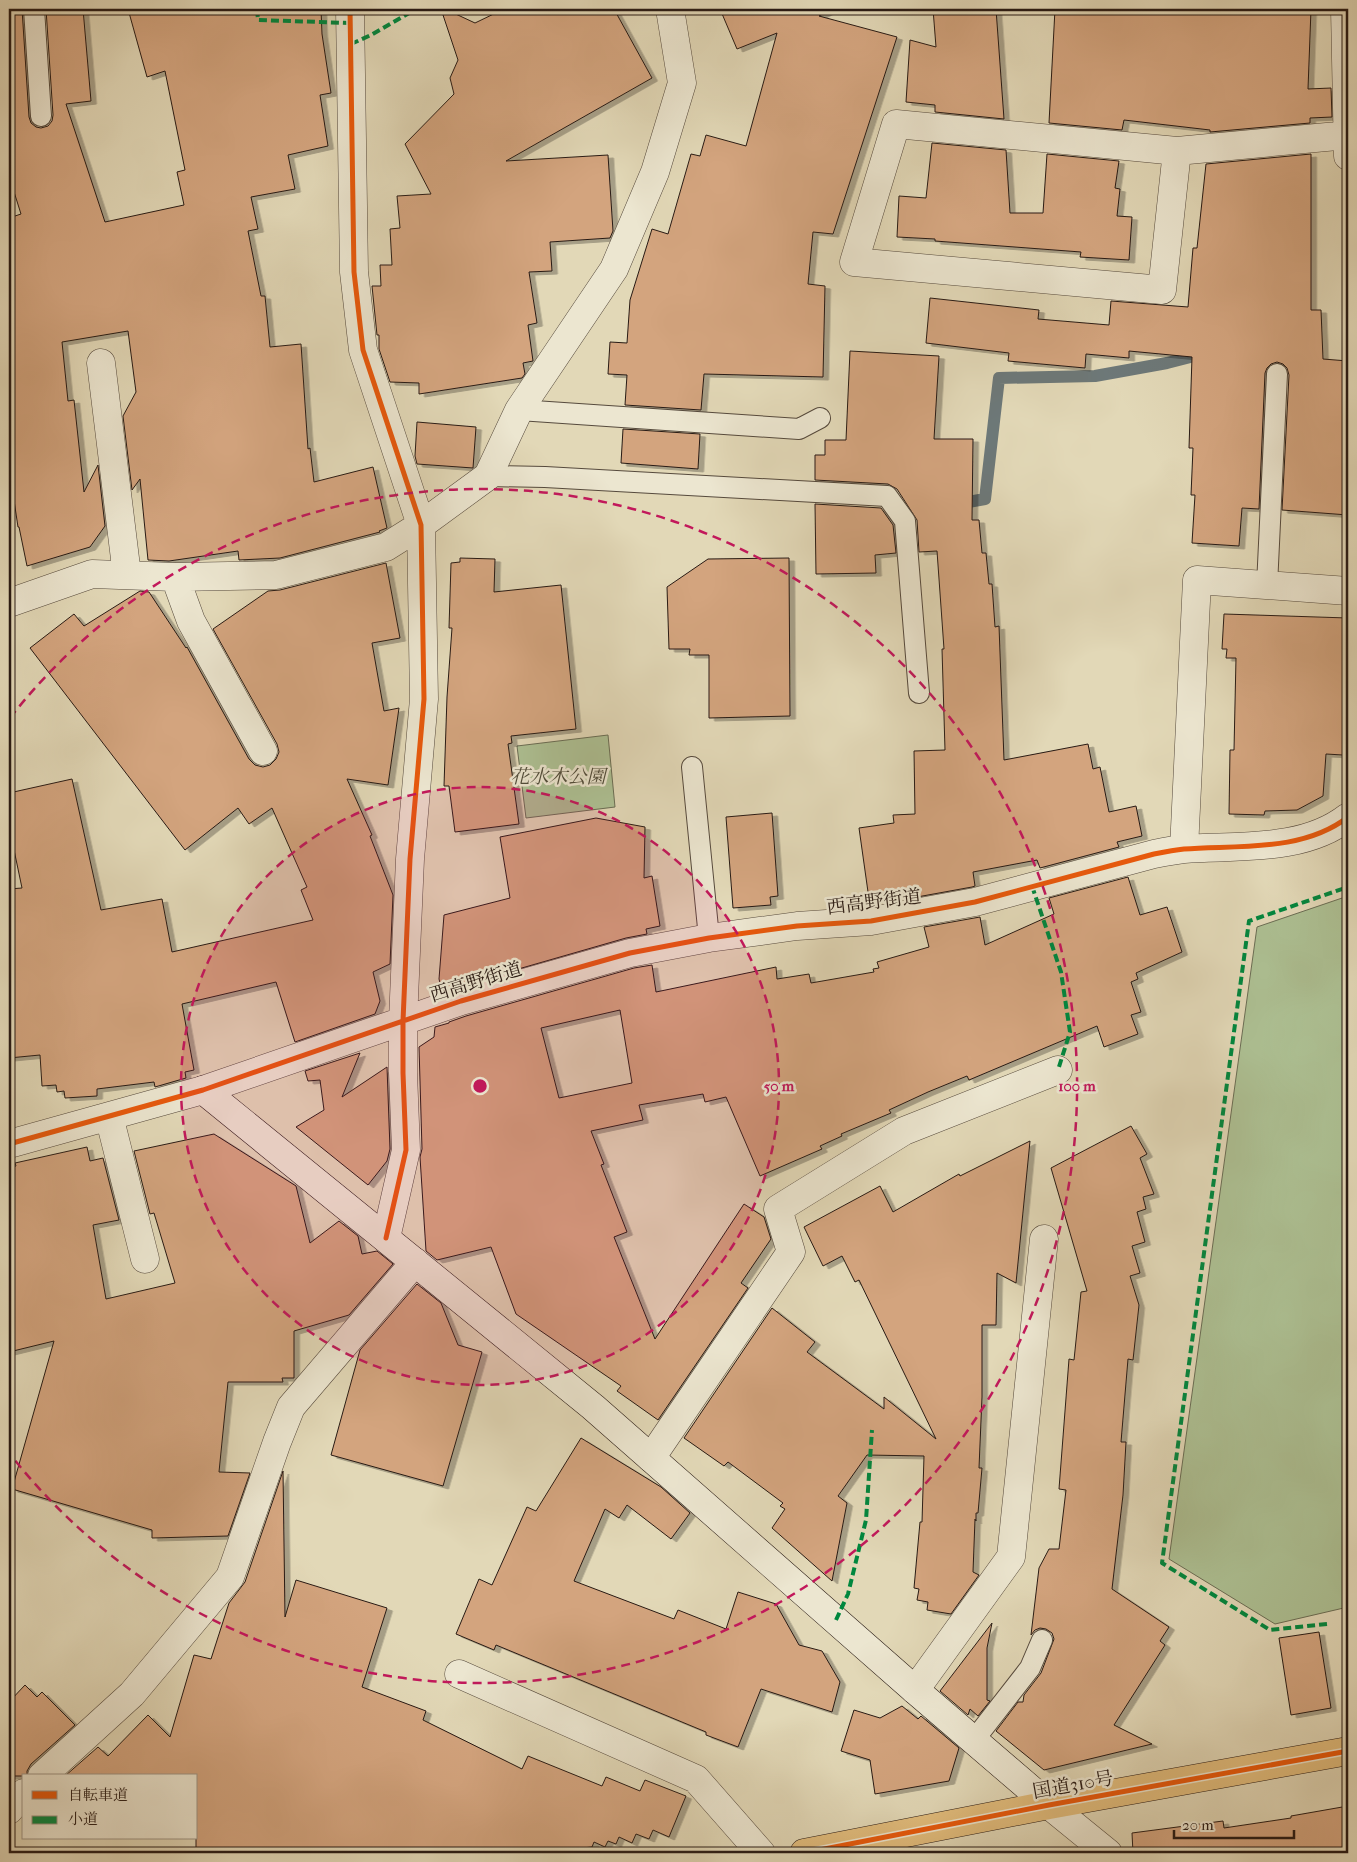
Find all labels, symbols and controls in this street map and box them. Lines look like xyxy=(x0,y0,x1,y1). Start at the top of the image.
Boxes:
park label: 花水木公園 xyxy=(510,766,608,788)
street label: 西高野街道 xyxy=(826,885,922,919)
street label: 西高野街道 xyxy=(427,958,525,1006)
centre of rings xyxy=(471,1077,489,1095)
text: 50 m xyxy=(764,1077,795,1095)
text: 100 m xyxy=(1058,1077,1096,1095)
street label: 国道310号 xyxy=(1031,1767,1115,1803)
legend xyxy=(22,1774,198,1840)
text: 自転車道 xyxy=(68,1786,128,1804)
scale bar xyxy=(1174,1807,1294,1839)
text: 小道 xyxy=(68,1810,98,1828)
text: 20 m xyxy=(1182,1816,1214,1834)

